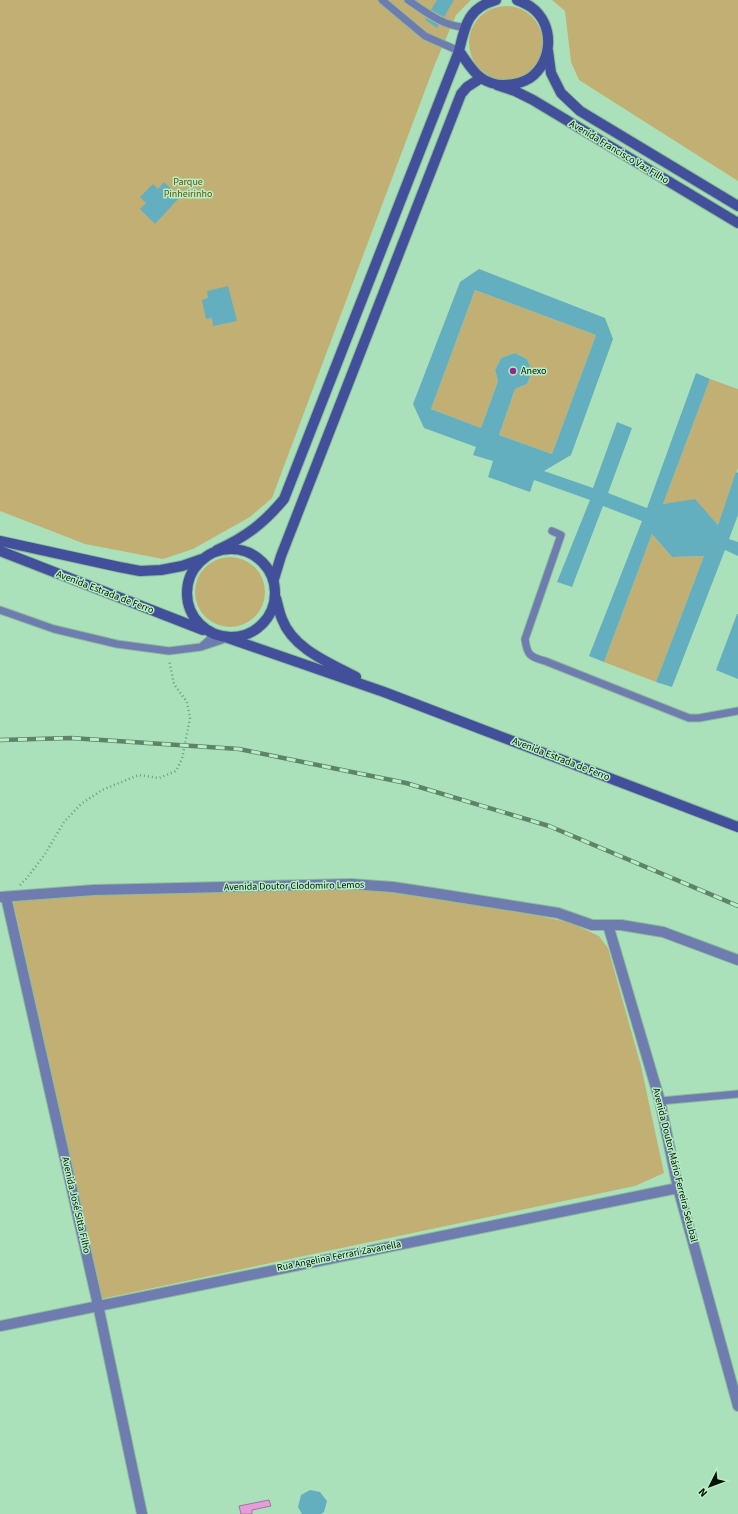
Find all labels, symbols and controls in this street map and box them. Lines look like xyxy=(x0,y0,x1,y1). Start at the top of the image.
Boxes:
street label: Avenida Francisco Vaz Filho xyxy=(567,117,671,187)
park label: Parque Pinheirinho xyxy=(164,175,212,201)
place label: Anexo xyxy=(521,364,547,378)
marker: Anexo xyxy=(508,366,518,376)
street label: Avenida Estrada de Ferro xyxy=(54,567,156,617)
street label: Avenida Estrada de Ferro xyxy=(510,734,612,784)
street label: Avenida Doutor Clodomiro Lemos xyxy=(224,878,364,894)
street label: Avenida Doutor Mário Ferreira Setubal xyxy=(649,1086,701,1244)
street label: Avenida José Sitta Filho xyxy=(58,1155,94,1255)
street label: Rua Angelina Ferrari Zavanella xyxy=(276,1237,402,1275)
north arrow xyxy=(690,1466,730,1506)
text: N xyxy=(695,1485,711,1500)

